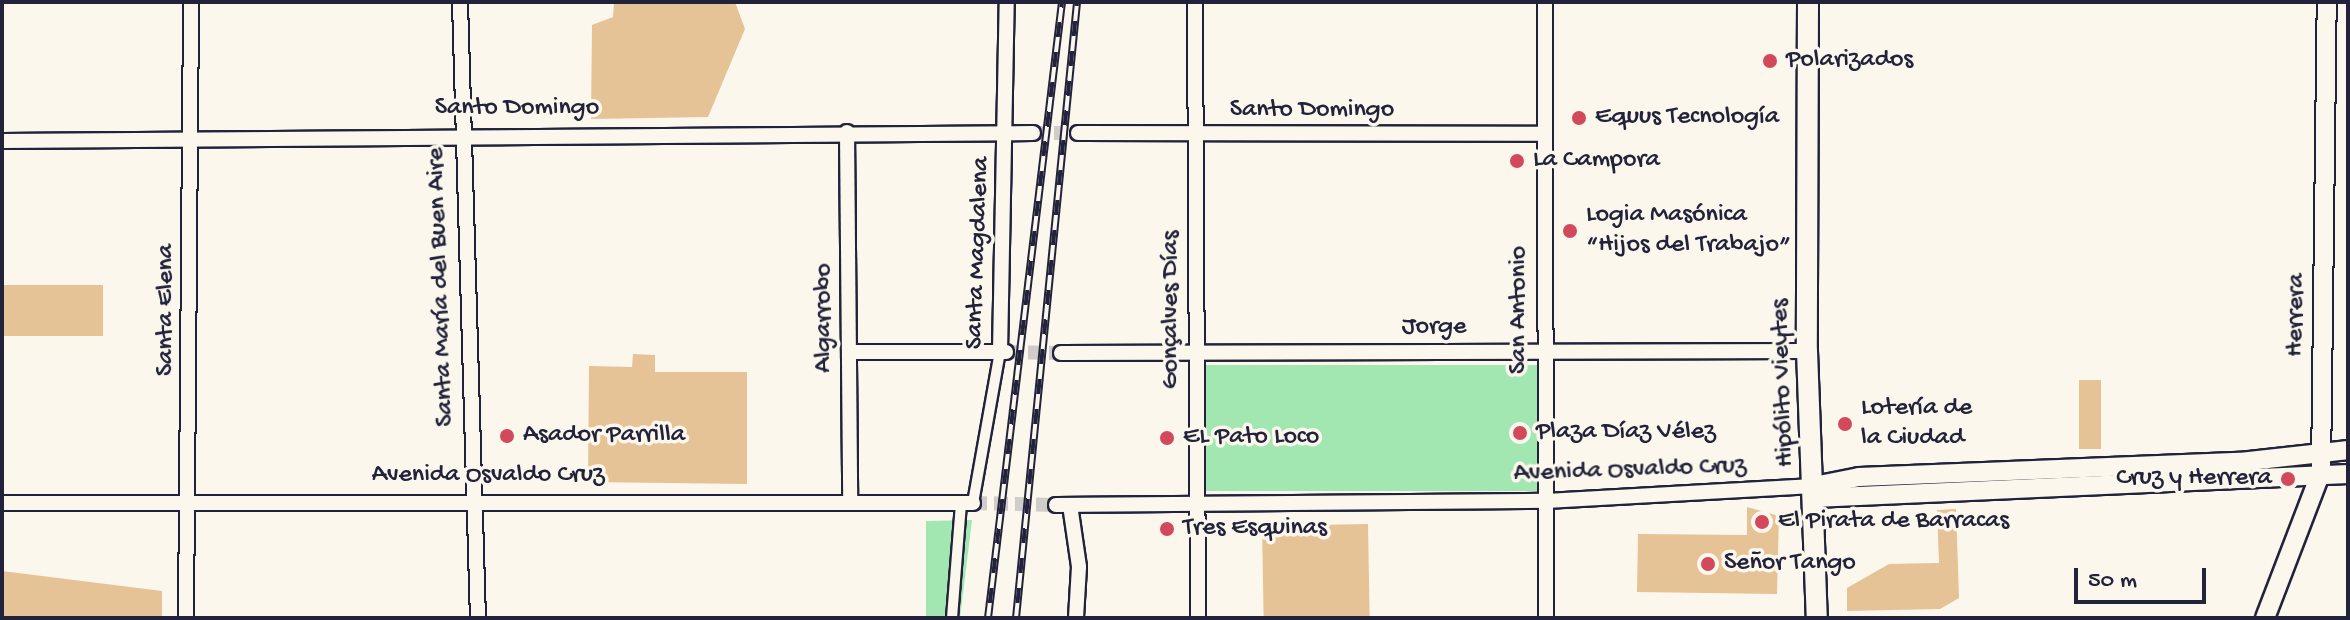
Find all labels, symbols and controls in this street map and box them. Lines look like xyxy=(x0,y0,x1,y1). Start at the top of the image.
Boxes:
place label: Polarizados xyxy=(1786,45,1913,77)
marker: Polarizados xyxy=(1761,52,1779,70)
street label: Santo Domingo xyxy=(435,93,599,125)
street label: Santo Domingo xyxy=(1230,95,1394,127)
place label: Equus Tecnología xyxy=(1595,102,1779,134)
marker: Equus Tecnología xyxy=(1570,109,1588,127)
place label: La Campora xyxy=(1533,145,1660,177)
street label: Santa María del Buen Aire xyxy=(422,147,462,427)
marker: La Campora xyxy=(1508,152,1526,170)
street label: Santa Magdalena xyxy=(960,156,998,350)
place label: Logia Masónica “Hijos del Trabajo” xyxy=(1586,200,1791,262)
marker: Logia Masónica “Hijos del Trabajo” xyxy=(1561,222,1579,240)
street label: Gonçalves Días xyxy=(1156,231,1188,389)
street label: Santa Elena xyxy=(151,244,183,376)
street label: San Antonio xyxy=(1504,246,1536,374)
street label: Algarrobo xyxy=(809,263,841,373)
street label: Herrera xyxy=(2281,273,2313,357)
street label: Hipólito Vieytes xyxy=(1765,298,1803,468)
street label: Jorge xyxy=(1402,312,1466,344)
place label: Lotería de la Ciudad xyxy=(1861,393,1972,454)
marker: Lotería de la Ciudad xyxy=(1836,415,1854,433)
place label: Plaza Díaz Vélez xyxy=(1536,417,1716,449)
place label: Asador Parrilla xyxy=(523,420,685,452)
place label: EL Pato Loco xyxy=(1183,422,1319,454)
marker: Plaza Díaz Vélez xyxy=(1511,424,1529,442)
marker: Asador Parrilla xyxy=(498,427,516,445)
marker: EL Pato Loco xyxy=(1158,429,1176,447)
street label: Avenida Osvaldo Cruz xyxy=(1513,451,1747,491)
street label: Avenida Osvaldo Cruz xyxy=(372,460,604,492)
place label: Cruz y Herrera xyxy=(2116,463,2272,495)
marker: Cruz y Herrera xyxy=(2279,470,2297,488)
place label: El Pirata de Barracas xyxy=(1778,506,2009,538)
place label: Tres Esquinas xyxy=(1183,513,1327,545)
marker: El Pirata de Barracas xyxy=(1753,513,1771,531)
marker: Tres Esquinas xyxy=(1158,520,1176,538)
place label: Señor Tango xyxy=(1724,548,1856,580)
scale bar xyxy=(2078,552,2210,602)
marker: Señor Tango xyxy=(1699,555,1717,573)
text: 50 m xyxy=(2088,567,2137,596)

